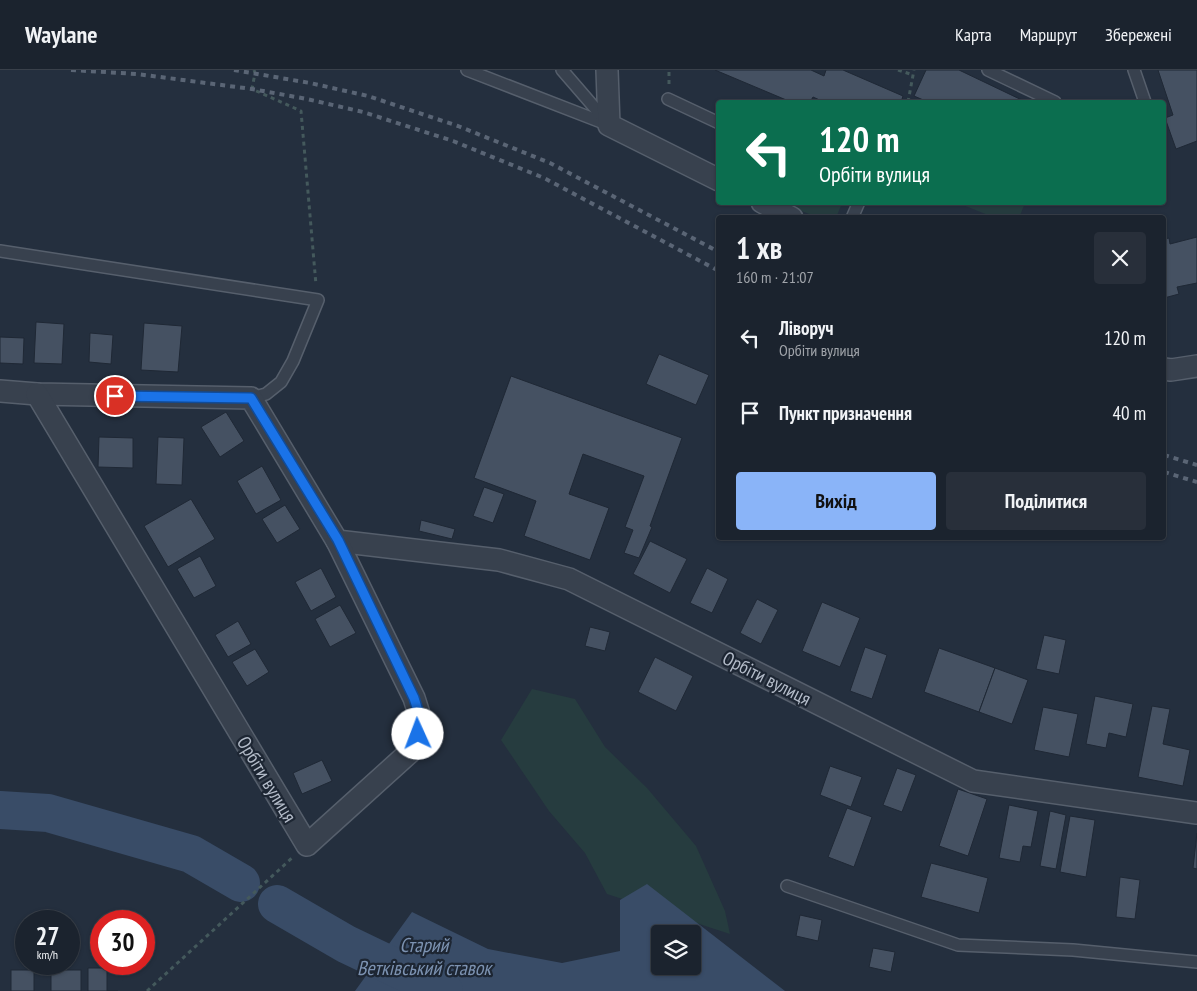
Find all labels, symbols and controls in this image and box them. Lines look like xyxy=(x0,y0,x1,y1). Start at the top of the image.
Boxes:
text: Waylane xyxy=(25,19,98,50)
text: Карта xyxy=(955,23,992,46)
text: Маршрут xyxy=(1020,23,1077,46)
text: Збережені xyxy=(1105,23,1172,46)
text: 120 m xyxy=(819,116,900,162)
icon: left xyxy=(736,120,801,185)
text: Орбіти вулиця xyxy=(819,160,930,188)
text: 1 хв xyxy=(736,228,782,267)
button: close xyxy=(1094,232,1146,284)
text: 160 m · 21:07 xyxy=(736,267,814,287)
text: Ліворуч xyxy=(779,316,833,340)
icon: left xyxy=(736,324,764,352)
text: 120 m xyxy=(1104,326,1146,350)
text: Орбіти вулиця xyxy=(779,340,860,360)
pin xyxy=(94,375,136,417)
icon: arrive xyxy=(101,382,129,410)
icon: arrive xyxy=(736,399,764,427)
text: Пункт призначення xyxy=(779,401,912,425)
text: 40 m xyxy=(1113,401,1146,425)
button: Вихід xyxy=(736,472,936,530)
button: Поділитися xyxy=(946,472,1146,530)
street label: Орбіти вулиця xyxy=(719,646,815,710)
position arrow xyxy=(391,707,443,759)
street label: Орбіти вулиця xyxy=(232,732,302,826)
speed limit sign: 30 xyxy=(90,910,155,975)
text: 27 xyxy=(36,920,59,952)
map controls xyxy=(651,925,701,975)
button: layers xyxy=(651,925,701,975)
water label: Старий Ветківський ставок xyxy=(357,932,493,981)
text: km/h xyxy=(37,947,58,962)

